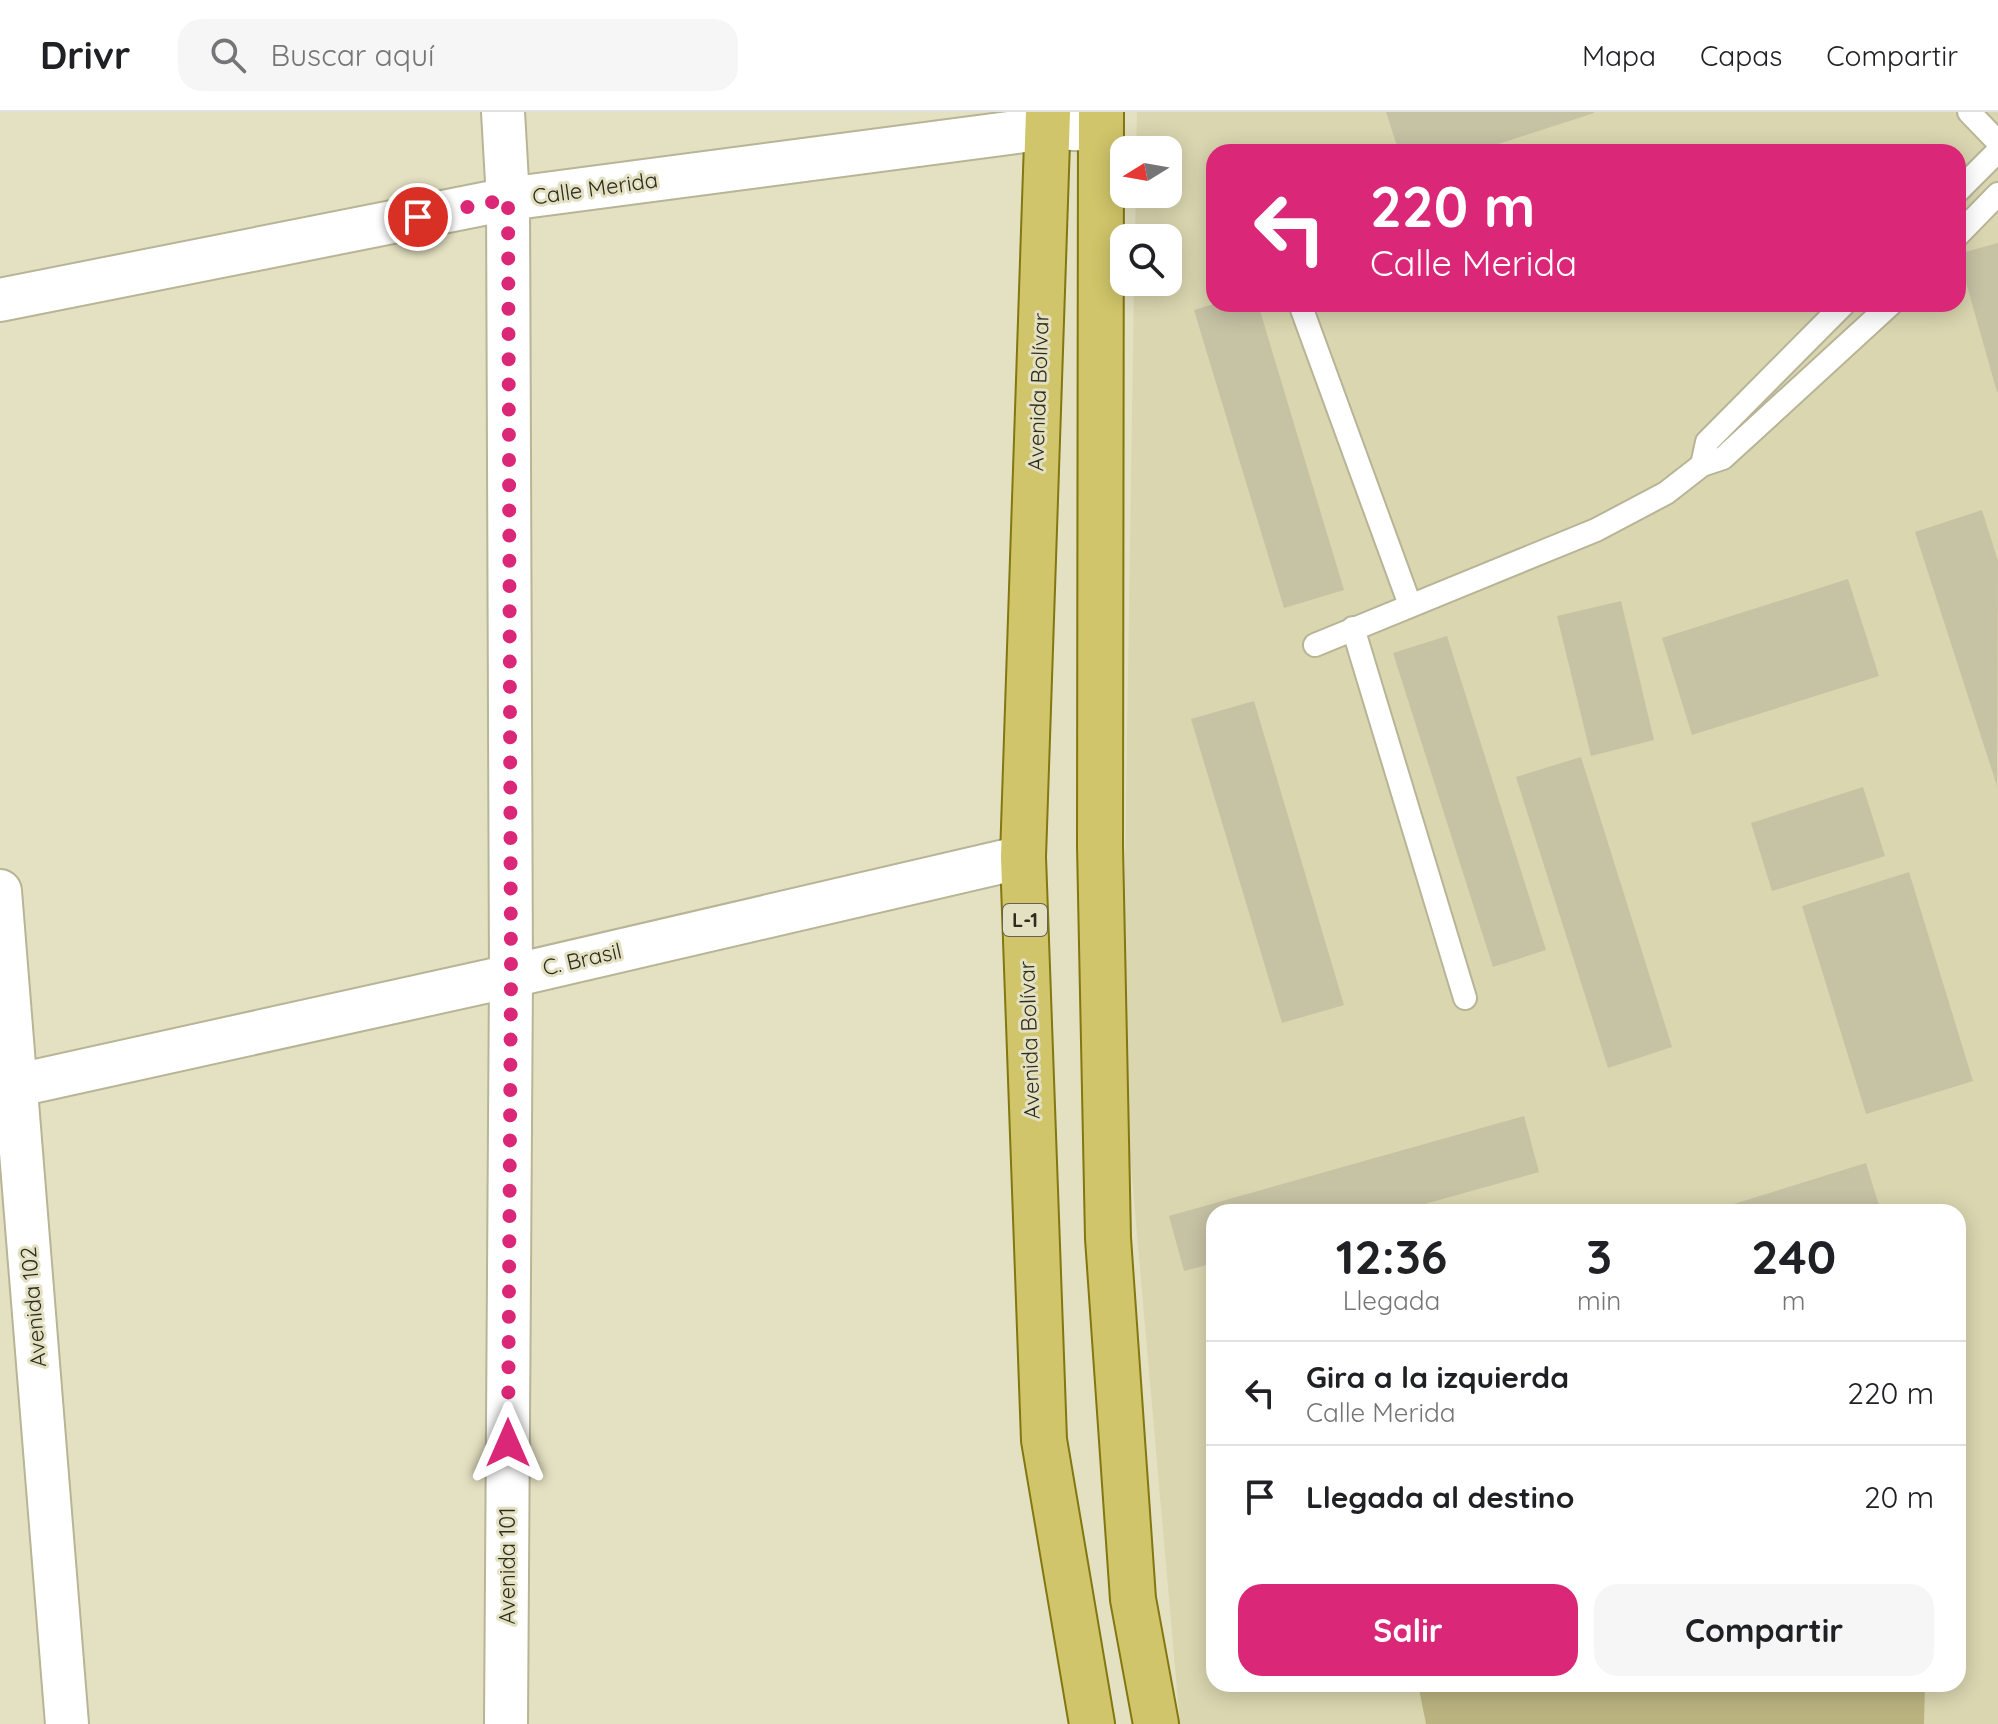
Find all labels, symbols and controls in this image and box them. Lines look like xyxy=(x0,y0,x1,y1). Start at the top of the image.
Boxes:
search box xyxy=(178,19,738,91)
text: Drivr xyxy=(40,31,130,79)
icon: search xyxy=(206,33,250,77)
text: Buscar aquí xyxy=(270,36,434,74)
text: Mapa xyxy=(1582,38,1656,73)
text: Capas xyxy=(1700,38,1782,73)
text: Compartir xyxy=(1826,38,1958,73)
north arrow xyxy=(1110,136,1182,208)
map controls xyxy=(1110,136,1182,296)
street label: Calle Merida xyxy=(530,165,660,211)
text: 220 m xyxy=(1370,171,1535,241)
icon: left xyxy=(1238,176,1342,280)
pin xyxy=(384,183,452,251)
icon: arrive xyxy=(396,195,440,239)
button: search xyxy=(1110,224,1182,296)
text: Calle Merida xyxy=(1370,240,1577,285)
street label: Avenida Bolívar xyxy=(1021,312,1055,472)
road number: L-1 xyxy=(1003,904,1047,936)
street label: C. Brasil xyxy=(540,936,624,982)
street label: Avenida Bolívar xyxy=(1012,960,1046,1120)
text: 12:36 xyxy=(1336,1226,1447,1286)
text: 3 xyxy=(1586,1226,1612,1286)
text: 240 xyxy=(1751,1226,1836,1286)
street label: Avenida 102 xyxy=(14,1245,52,1369)
text: Llegada xyxy=(1343,1284,1440,1317)
text: min xyxy=(1577,1284,1621,1317)
text: m xyxy=(1782,1284,1806,1317)
text: Gira a la izquierda xyxy=(1306,1358,1569,1396)
icon: left xyxy=(1238,1371,1282,1415)
text: 220 m xyxy=(1847,1374,1934,1412)
text: Calle Merida xyxy=(1306,1396,1456,1429)
position arrow xyxy=(466,1401,550,1485)
icon: arrive xyxy=(1238,1475,1282,1519)
text: Llegada al destino xyxy=(1306,1478,1574,1516)
text: 20 m xyxy=(1864,1478,1934,1516)
street label: Avenida 101 xyxy=(493,1507,521,1625)
button: Salir xyxy=(1238,1584,1578,1676)
button: Compartir xyxy=(1594,1584,1934,1676)

